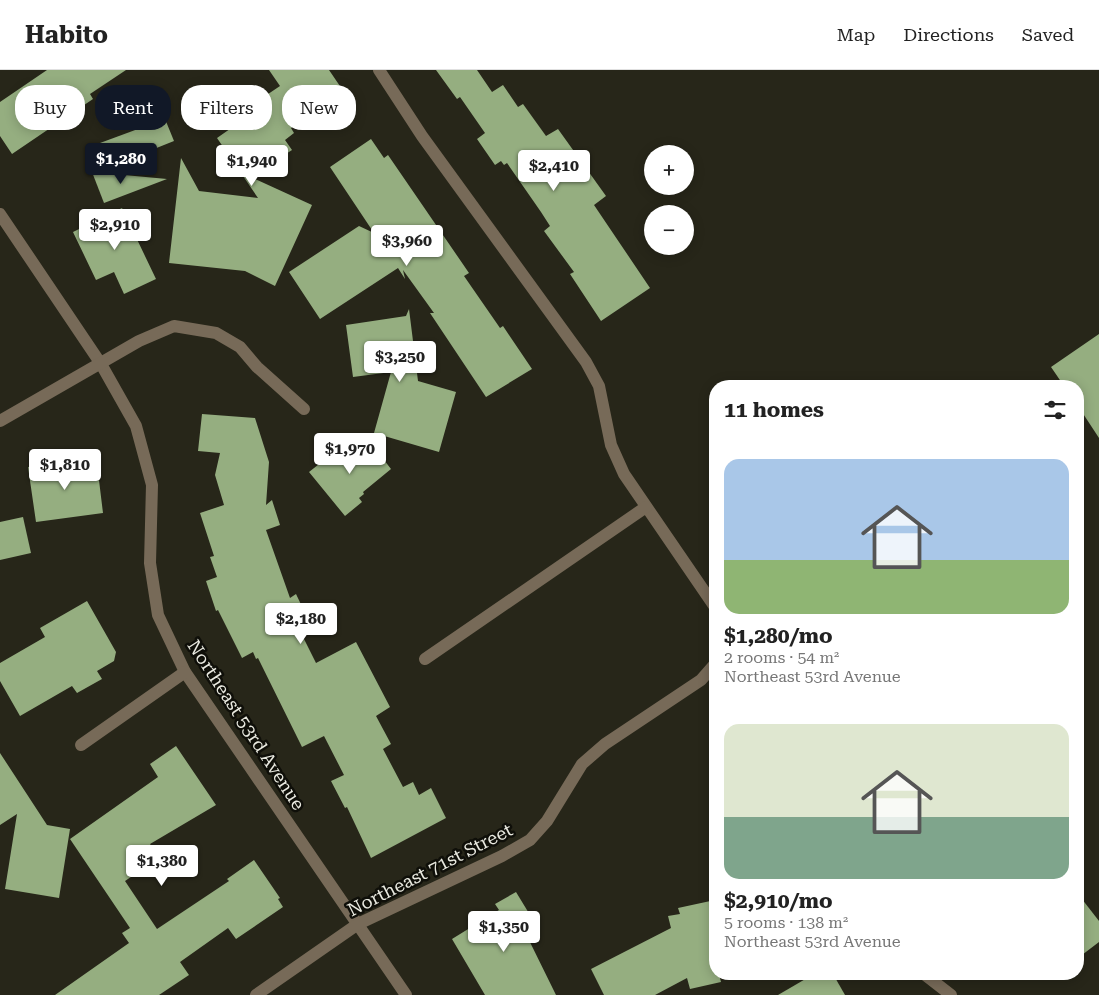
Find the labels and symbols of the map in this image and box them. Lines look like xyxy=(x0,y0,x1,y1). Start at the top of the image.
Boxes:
pin: $1,280 xyxy=(80,142,162,185)
pin: $1,940 xyxy=(211,144,293,187)
pin: $2,410 xyxy=(513,150,595,192)
pin: $2,910 xyxy=(74,208,156,251)
pin: $3,960 xyxy=(366,224,448,267)
pin: $3,250 xyxy=(359,340,441,383)
pin: $1,970 xyxy=(309,432,391,475)
pin: $1,810 xyxy=(24,448,106,491)
pin: $2,180 xyxy=(260,602,342,645)
street label: Northeast 53rd Avenue xyxy=(184,636,309,814)
street label: Northeast 71st Street xyxy=(344,819,516,920)
pin: $1,380 xyxy=(121,844,203,887)
pin: $1,350 xyxy=(463,910,545,953)

